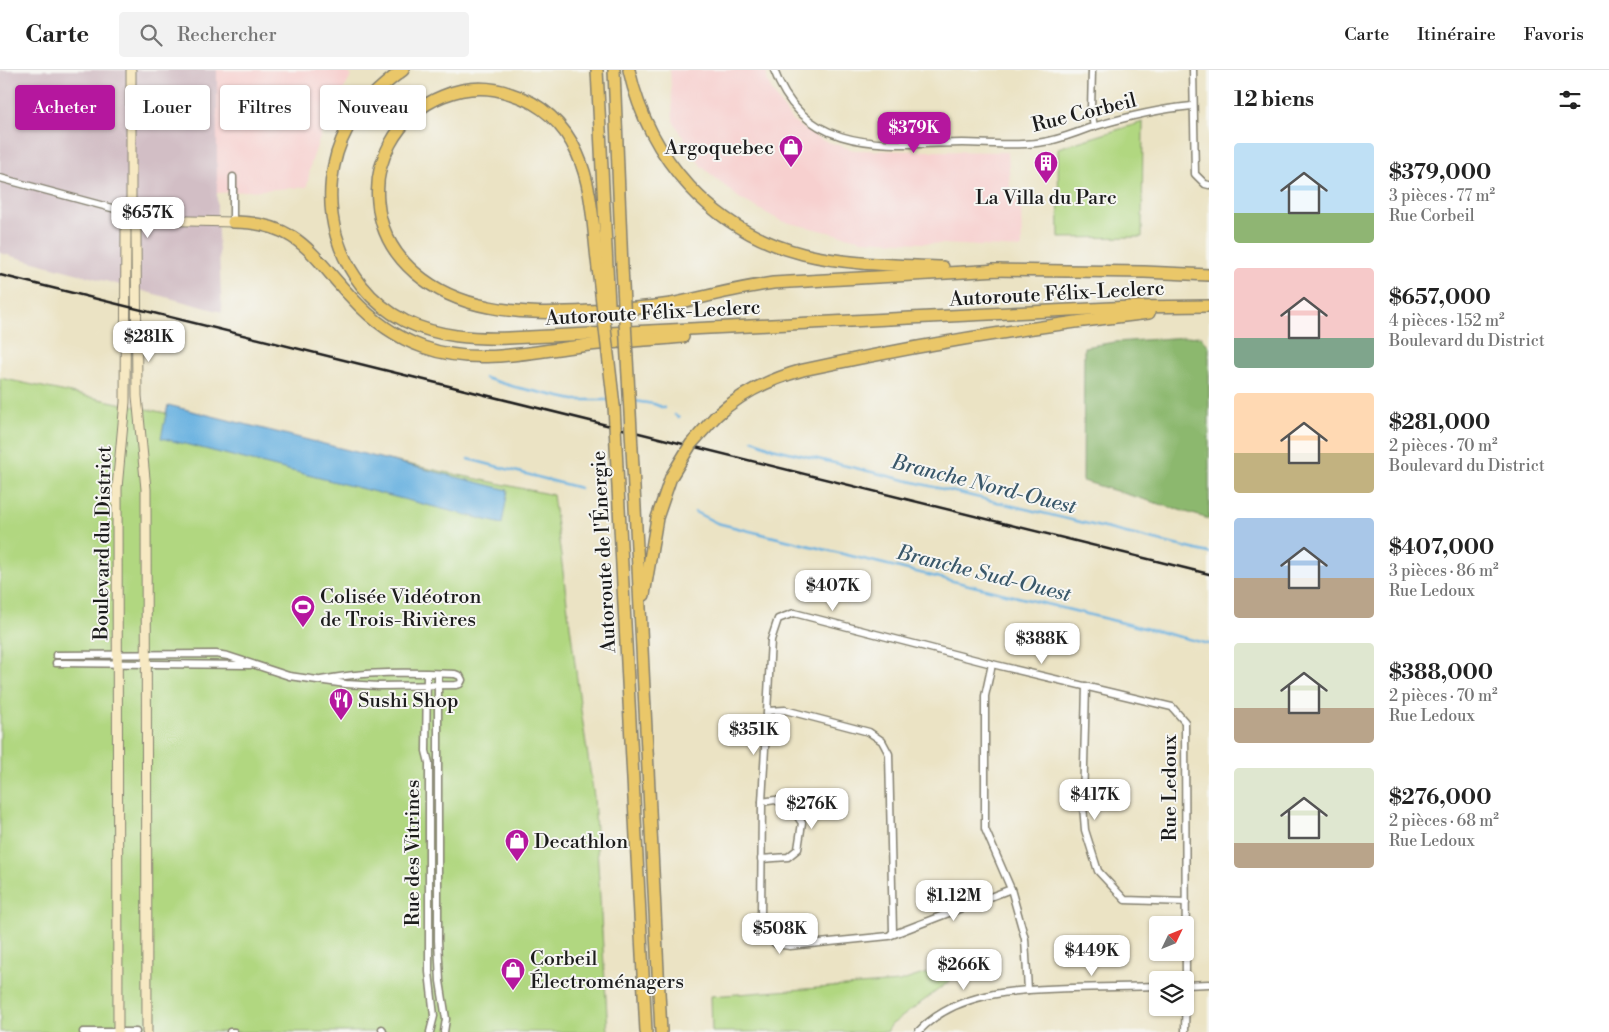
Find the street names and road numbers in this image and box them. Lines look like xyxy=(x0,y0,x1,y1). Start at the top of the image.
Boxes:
street label: Rue Corbeil xyxy=(1029,88,1139,139)
street label: Autoroute Félix-Leclerc xyxy=(948,276,1165,313)
street label: Autoroute Félix-Leclerc xyxy=(544,295,761,332)
street label: Boulevard du District xyxy=(89,446,118,641)
street label: Autoroute de l'Énergie xyxy=(586,450,622,655)
street label: Rue Ledoux xyxy=(1158,734,1183,841)
street label: Rue des Vitrines xyxy=(401,780,426,926)

